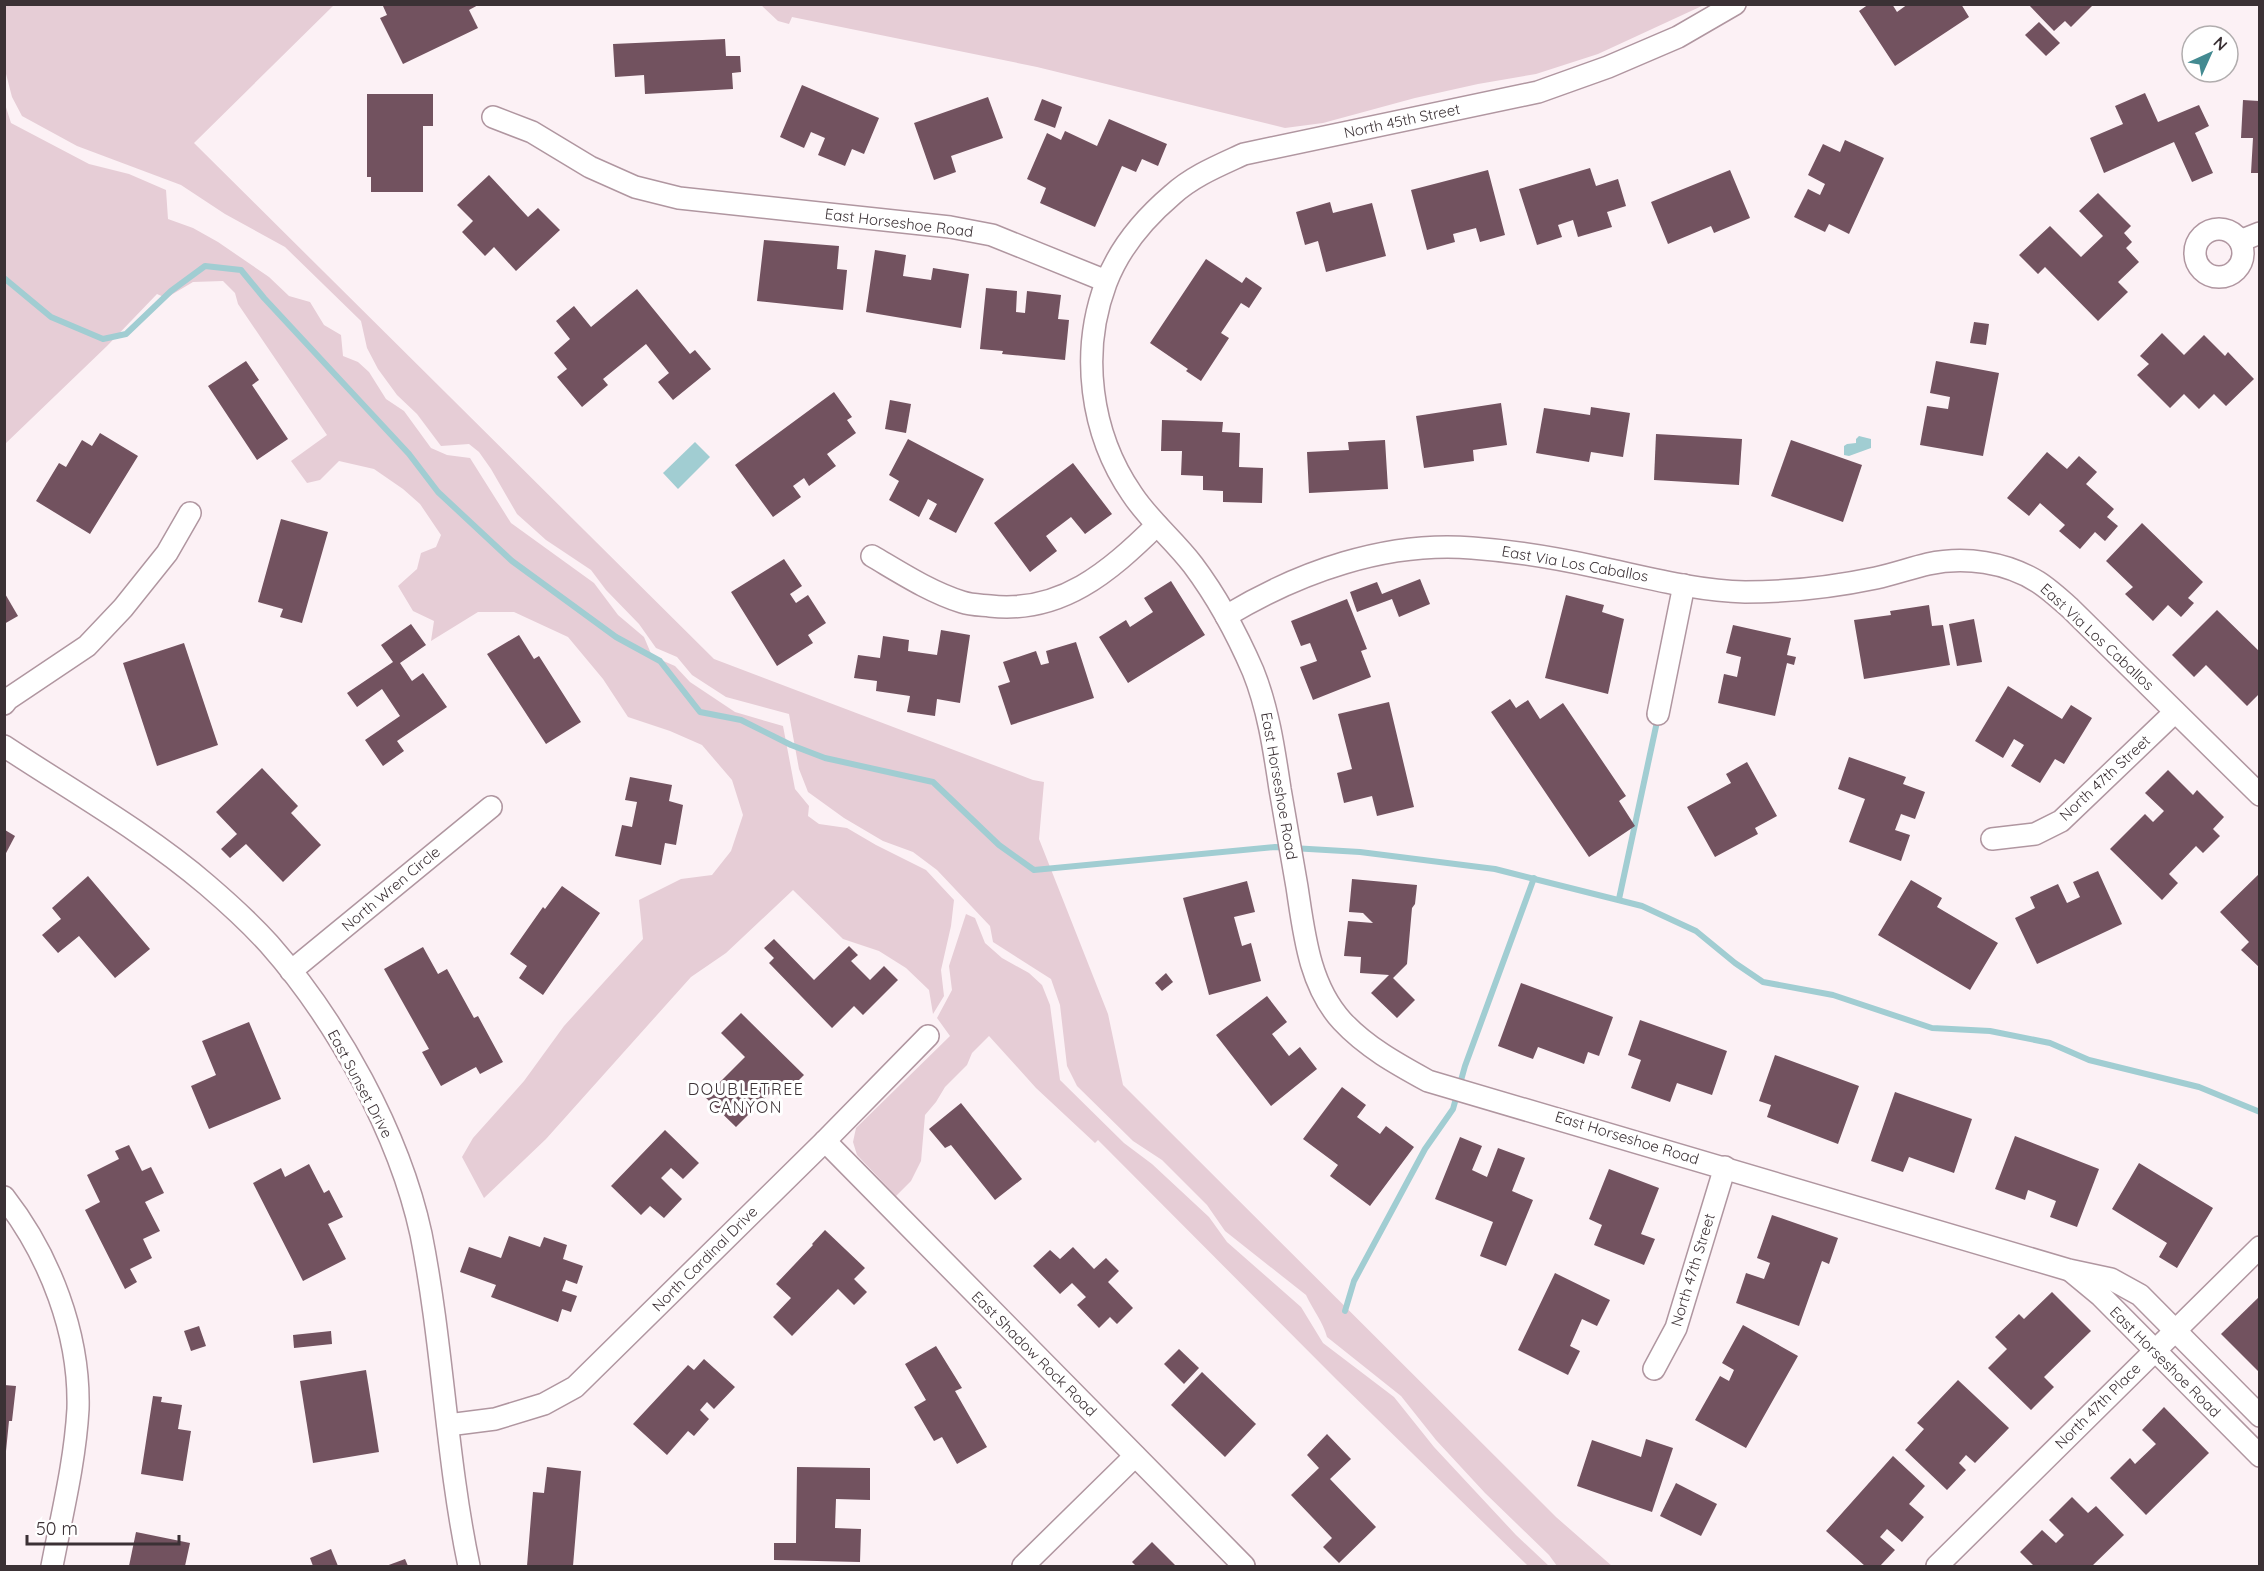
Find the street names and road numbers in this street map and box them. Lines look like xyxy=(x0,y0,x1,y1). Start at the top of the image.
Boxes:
street label: North 45th Street xyxy=(1342,99,1462,142)
street label: East Horseshoe Road xyxy=(824,204,974,241)
street label: East Via Los Caballos xyxy=(1500,541,1650,586)
street label: East Via Los Caballos xyxy=(2037,579,2158,694)
street label: East Horseshoe Road xyxy=(1257,711,1302,861)
street label: North 47th Street xyxy=(2055,731,2154,825)
street label: North Wren Circle xyxy=(338,842,444,935)
street label: East Sunset Drive xyxy=(324,1026,397,1141)
street label: East Horseshoe Road xyxy=(1553,1107,1701,1168)
street label: North Cardinal Drive xyxy=(648,1202,761,1315)
street label: North 47th Street xyxy=(1666,1211,1719,1329)
street label: East Shadow Rock Road xyxy=(968,1287,1101,1420)
street label: East Horseshoe Road xyxy=(2106,1302,2225,1421)
street label: North 47th Place xyxy=(2051,1359,2145,1453)

